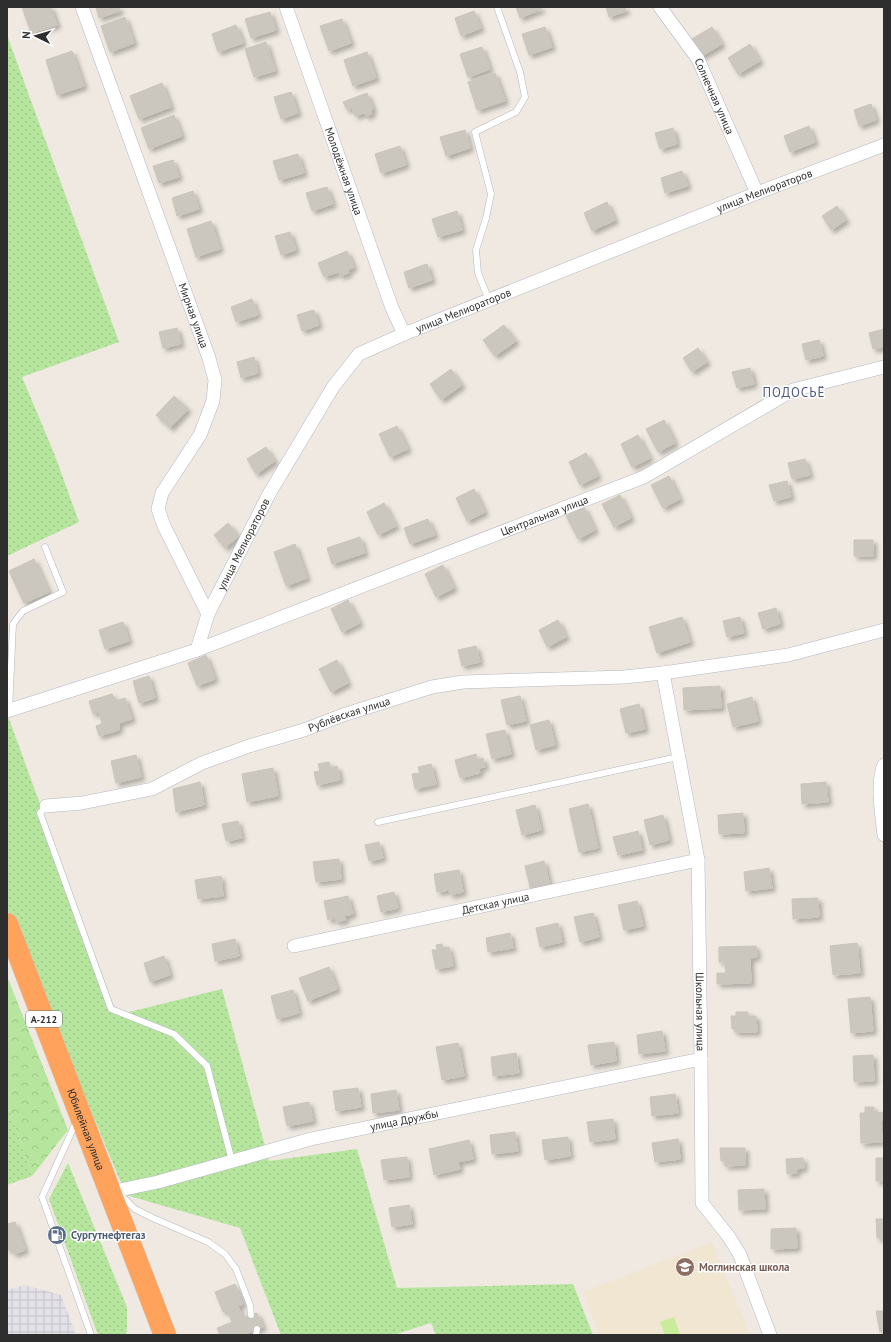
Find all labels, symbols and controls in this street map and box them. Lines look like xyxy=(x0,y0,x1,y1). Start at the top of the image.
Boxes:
north arrow xyxy=(16,16,56,56)
text: N xyxy=(19,31,33,39)
street label: Солнечная улица xyxy=(691,56,737,136)
street label: Молодёжная улица xyxy=(322,125,366,217)
street label: улица Мелиораторов xyxy=(714,166,814,215)
street label: Мирная улица xyxy=(175,281,212,350)
street label: улица Мелиораторов xyxy=(414,285,513,336)
district label: ПОДОСЬЁ xyxy=(763,384,825,401)
street label: Центральная улица xyxy=(498,492,590,539)
street label: улица Мелиораторов xyxy=(214,496,273,593)
street label: Рублёвская улица xyxy=(306,694,392,735)
street label: Детская улица xyxy=(460,889,531,917)
street label: Школьная улица xyxy=(693,972,708,1051)
road number: А-212 xyxy=(26,1011,62,1027)
street label: Юбилейная улица xyxy=(64,1086,108,1172)
street label: улица Дружбы xyxy=(369,1106,440,1134)
fuel station icon: Сургутнефтегаз xyxy=(46,1224,68,1246)
place label: Сургутнефтегаз xyxy=(71,1228,146,1242)
school or university icon: Моглинская школа xyxy=(674,1256,696,1278)
place label: Моглинская школа xyxy=(699,1260,790,1274)

